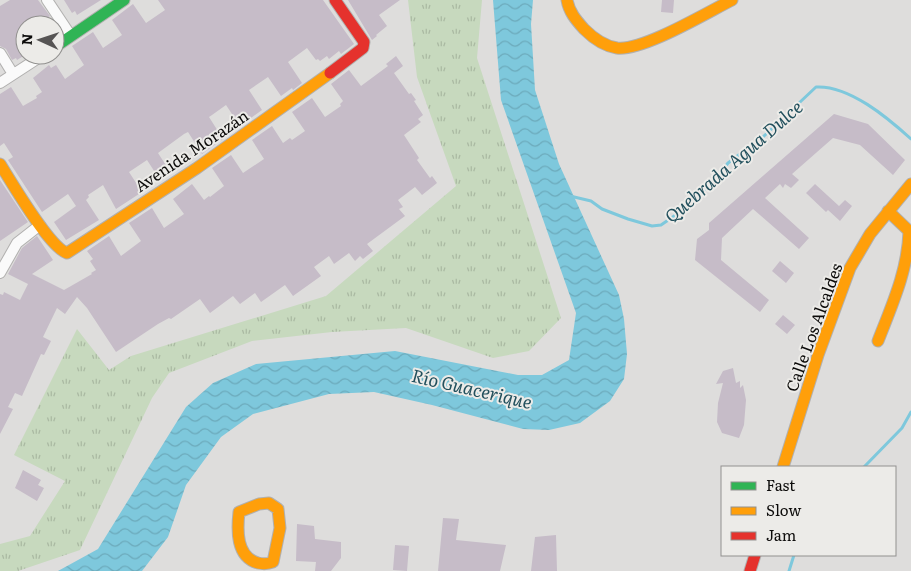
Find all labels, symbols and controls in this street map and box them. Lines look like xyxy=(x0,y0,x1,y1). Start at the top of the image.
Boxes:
north arrow xyxy=(15,15,65,65)
text: N xyxy=(16,33,36,46)
water label: Quebrada Agua Dulce xyxy=(658,93,808,229)
street label: Avenida Morazán xyxy=(129,103,253,197)
street label: Calle Los Alcaldes xyxy=(779,259,847,395)
water label: Río Guacerique xyxy=(409,361,535,415)
legend xyxy=(721,466,896,556)
text: Fast xyxy=(766,473,795,496)
text: Slow xyxy=(766,498,801,521)
text: Jam xyxy=(766,523,797,546)

